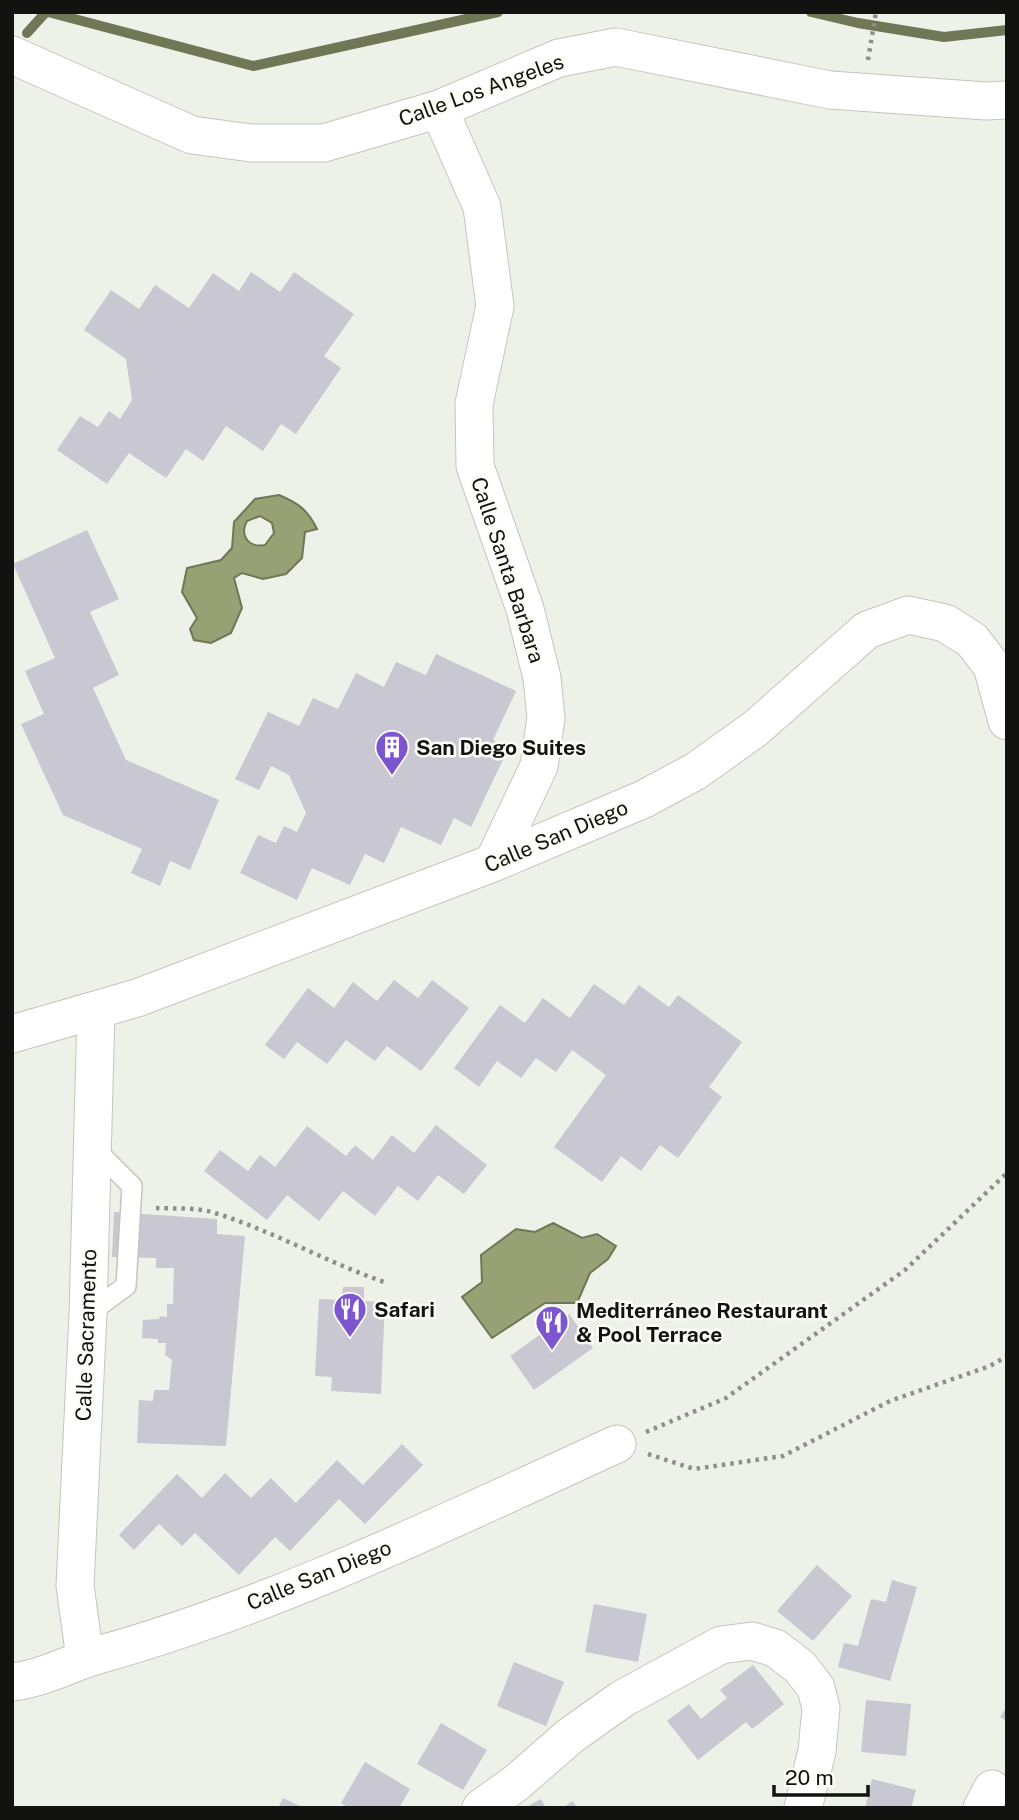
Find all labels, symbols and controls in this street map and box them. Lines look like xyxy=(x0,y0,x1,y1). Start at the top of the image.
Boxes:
street label: Calle Los Angeles xyxy=(395,49,567,131)
street label: Calle Santa Barbara xyxy=(466,474,550,666)
building icon: San Diego Suites xyxy=(373,728,411,777)
place label: San Diego Suites xyxy=(416,735,586,760)
street label: Calle San Diego xyxy=(480,794,632,878)
street label: Calle Sacramento xyxy=(70,1248,102,1422)
restaurant icon: Safari xyxy=(331,1290,369,1339)
place label: Safari xyxy=(374,1297,435,1322)
place label: Mediterráneo Restaurant & Pool Terrace xyxy=(576,1298,828,1347)
restaurant icon: Mediterráneo Restaurant & Pool Terrace xyxy=(533,1303,571,1352)
street label: Calle San Diego xyxy=(243,1535,395,1615)
scale bar xyxy=(774,1754,869,1798)
text: 20 m xyxy=(785,1765,834,1790)

